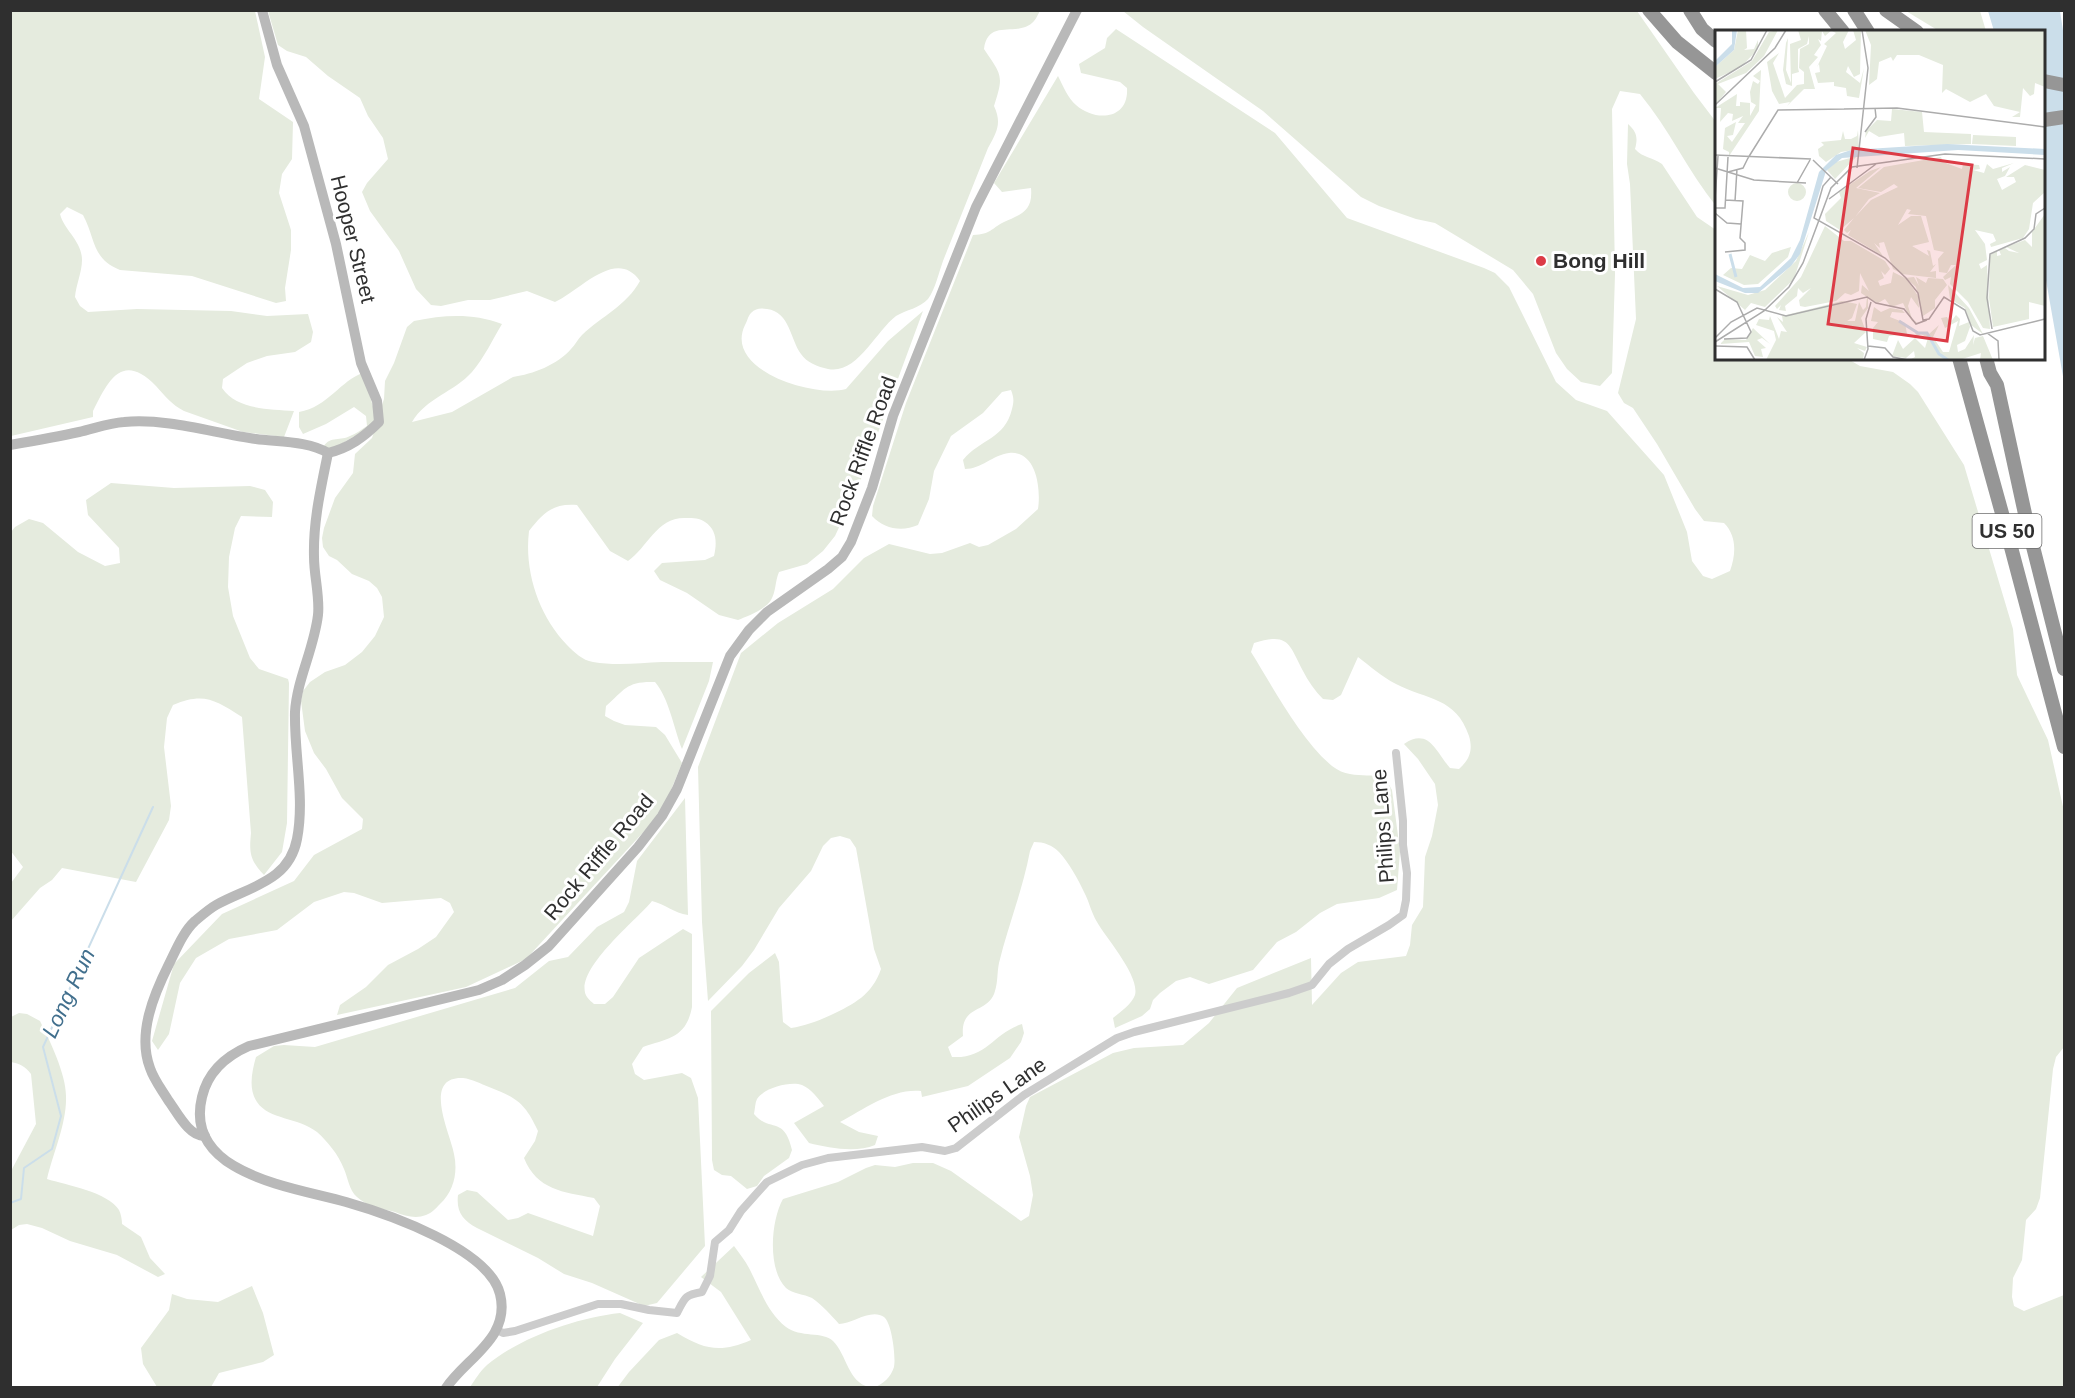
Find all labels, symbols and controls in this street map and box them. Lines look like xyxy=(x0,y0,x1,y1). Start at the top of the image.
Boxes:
inset map xyxy=(1715,30,2045,360)
street label: Hooper Street xyxy=(327,173,380,305)
place label: Bong Hill xyxy=(1553,249,1645,272)
marker: Bong Hill xyxy=(1534,254,1548,268)
street label: Rock Riffle Road xyxy=(825,373,900,529)
road number: US 50 xyxy=(1972,514,2042,548)
street label: Philips Lane xyxy=(1367,768,1398,884)
street label: Rock Riffle Road xyxy=(539,789,658,924)
water label: Long Run xyxy=(37,945,100,1042)
street label: Philips Lane xyxy=(943,1052,1050,1137)

